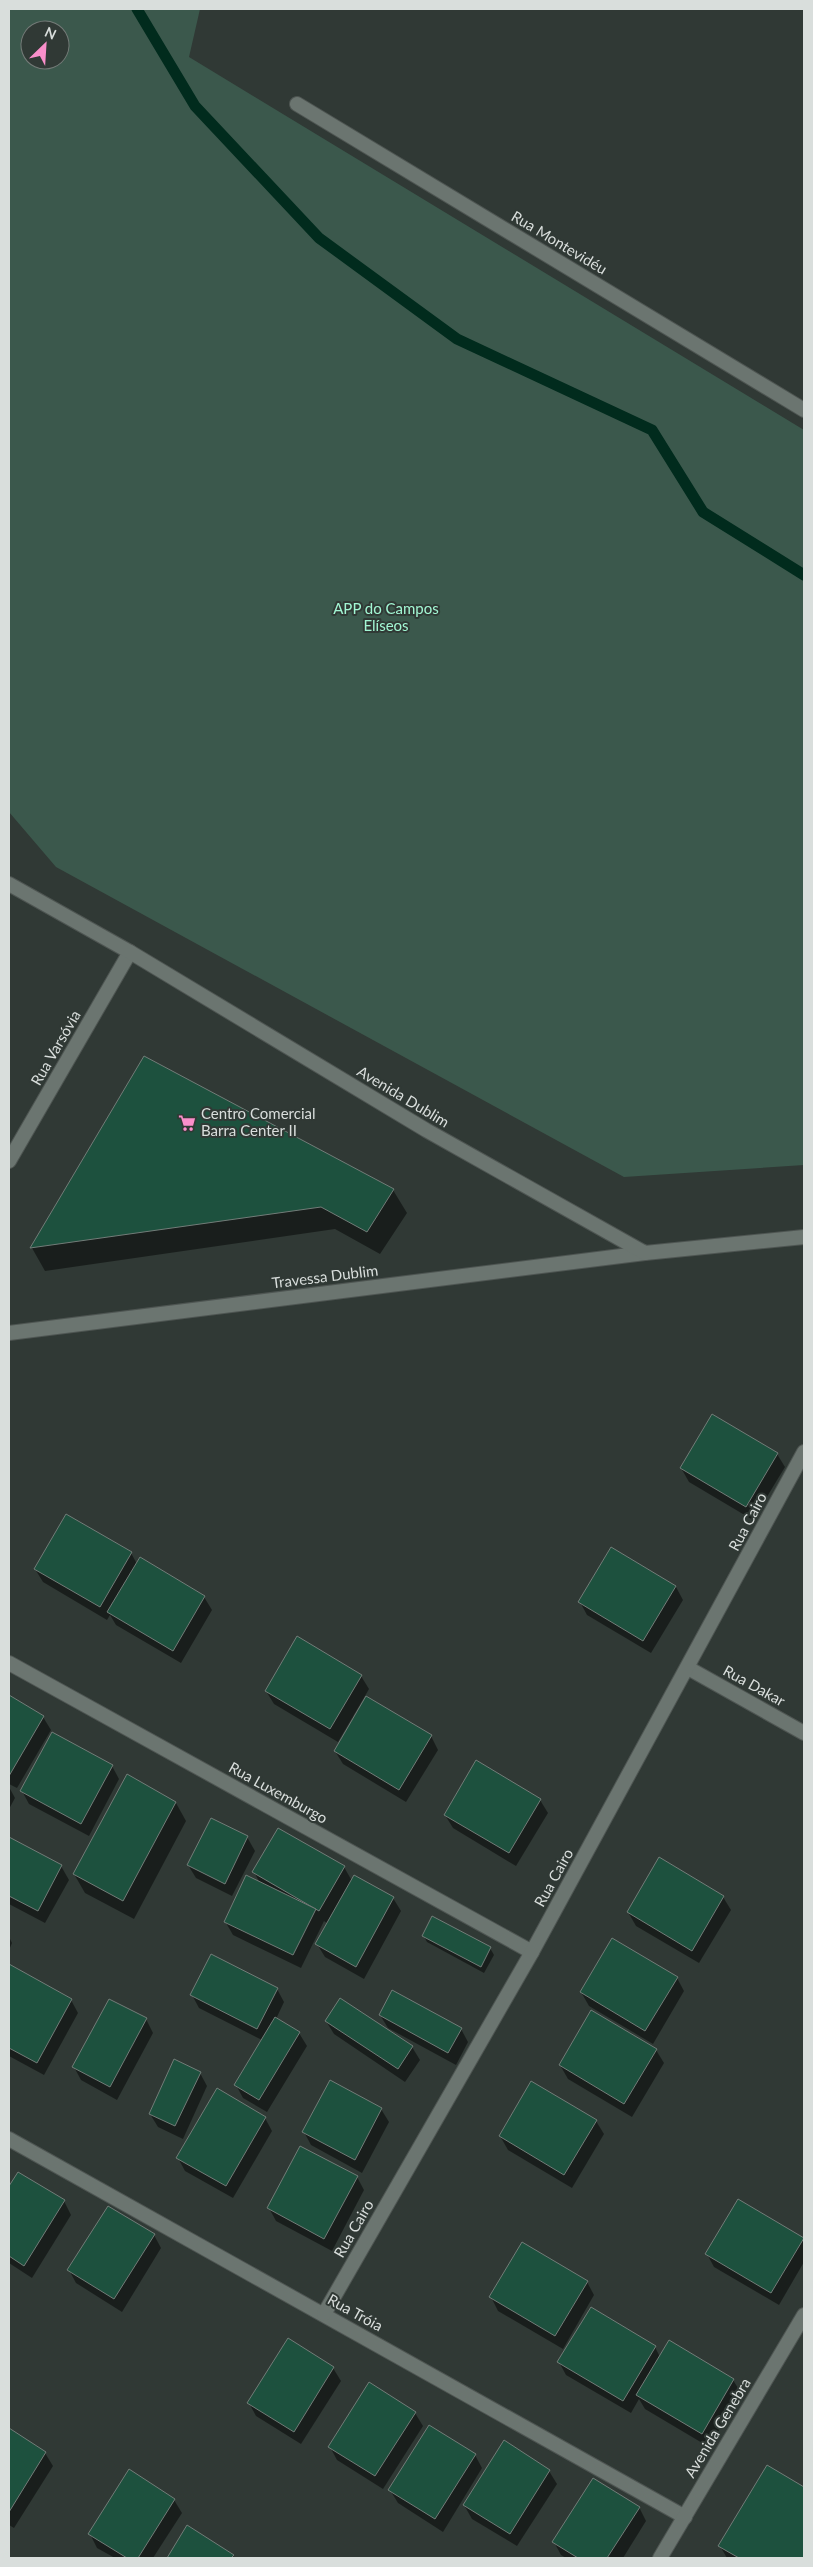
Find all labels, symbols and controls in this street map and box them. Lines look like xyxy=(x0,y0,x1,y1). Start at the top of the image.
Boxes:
north arrow xyxy=(20,20,70,70)
text: N xyxy=(42,23,59,43)
street label: Rua Montevidéu xyxy=(508,207,611,278)
park label: APP do Campos Elíseos xyxy=(333,599,439,634)
street label: Rua Varsóvia xyxy=(26,1007,84,1088)
street label: Avenida Dublim xyxy=(354,1062,453,1131)
place label: Centro Comercial Barra Center II xyxy=(201,1104,315,1139)
supermarket icon: Centro Comercial Barra Center II xyxy=(177,1113,197,1133)
street label: Travessa Dublim xyxy=(271,1261,379,1291)
street label: Rua Cairo xyxy=(724,1489,770,1554)
street label: Rua Dakar xyxy=(720,1661,789,1710)
street label: Rua Luxemburgo xyxy=(226,1758,331,1827)
street label: Rua Cairo xyxy=(530,1845,576,1910)
street label: Rua Cairo xyxy=(329,2197,377,2260)
street label: Rua Tróia xyxy=(325,2290,386,2335)
street label: Avenida Genebra xyxy=(680,2374,754,2481)

